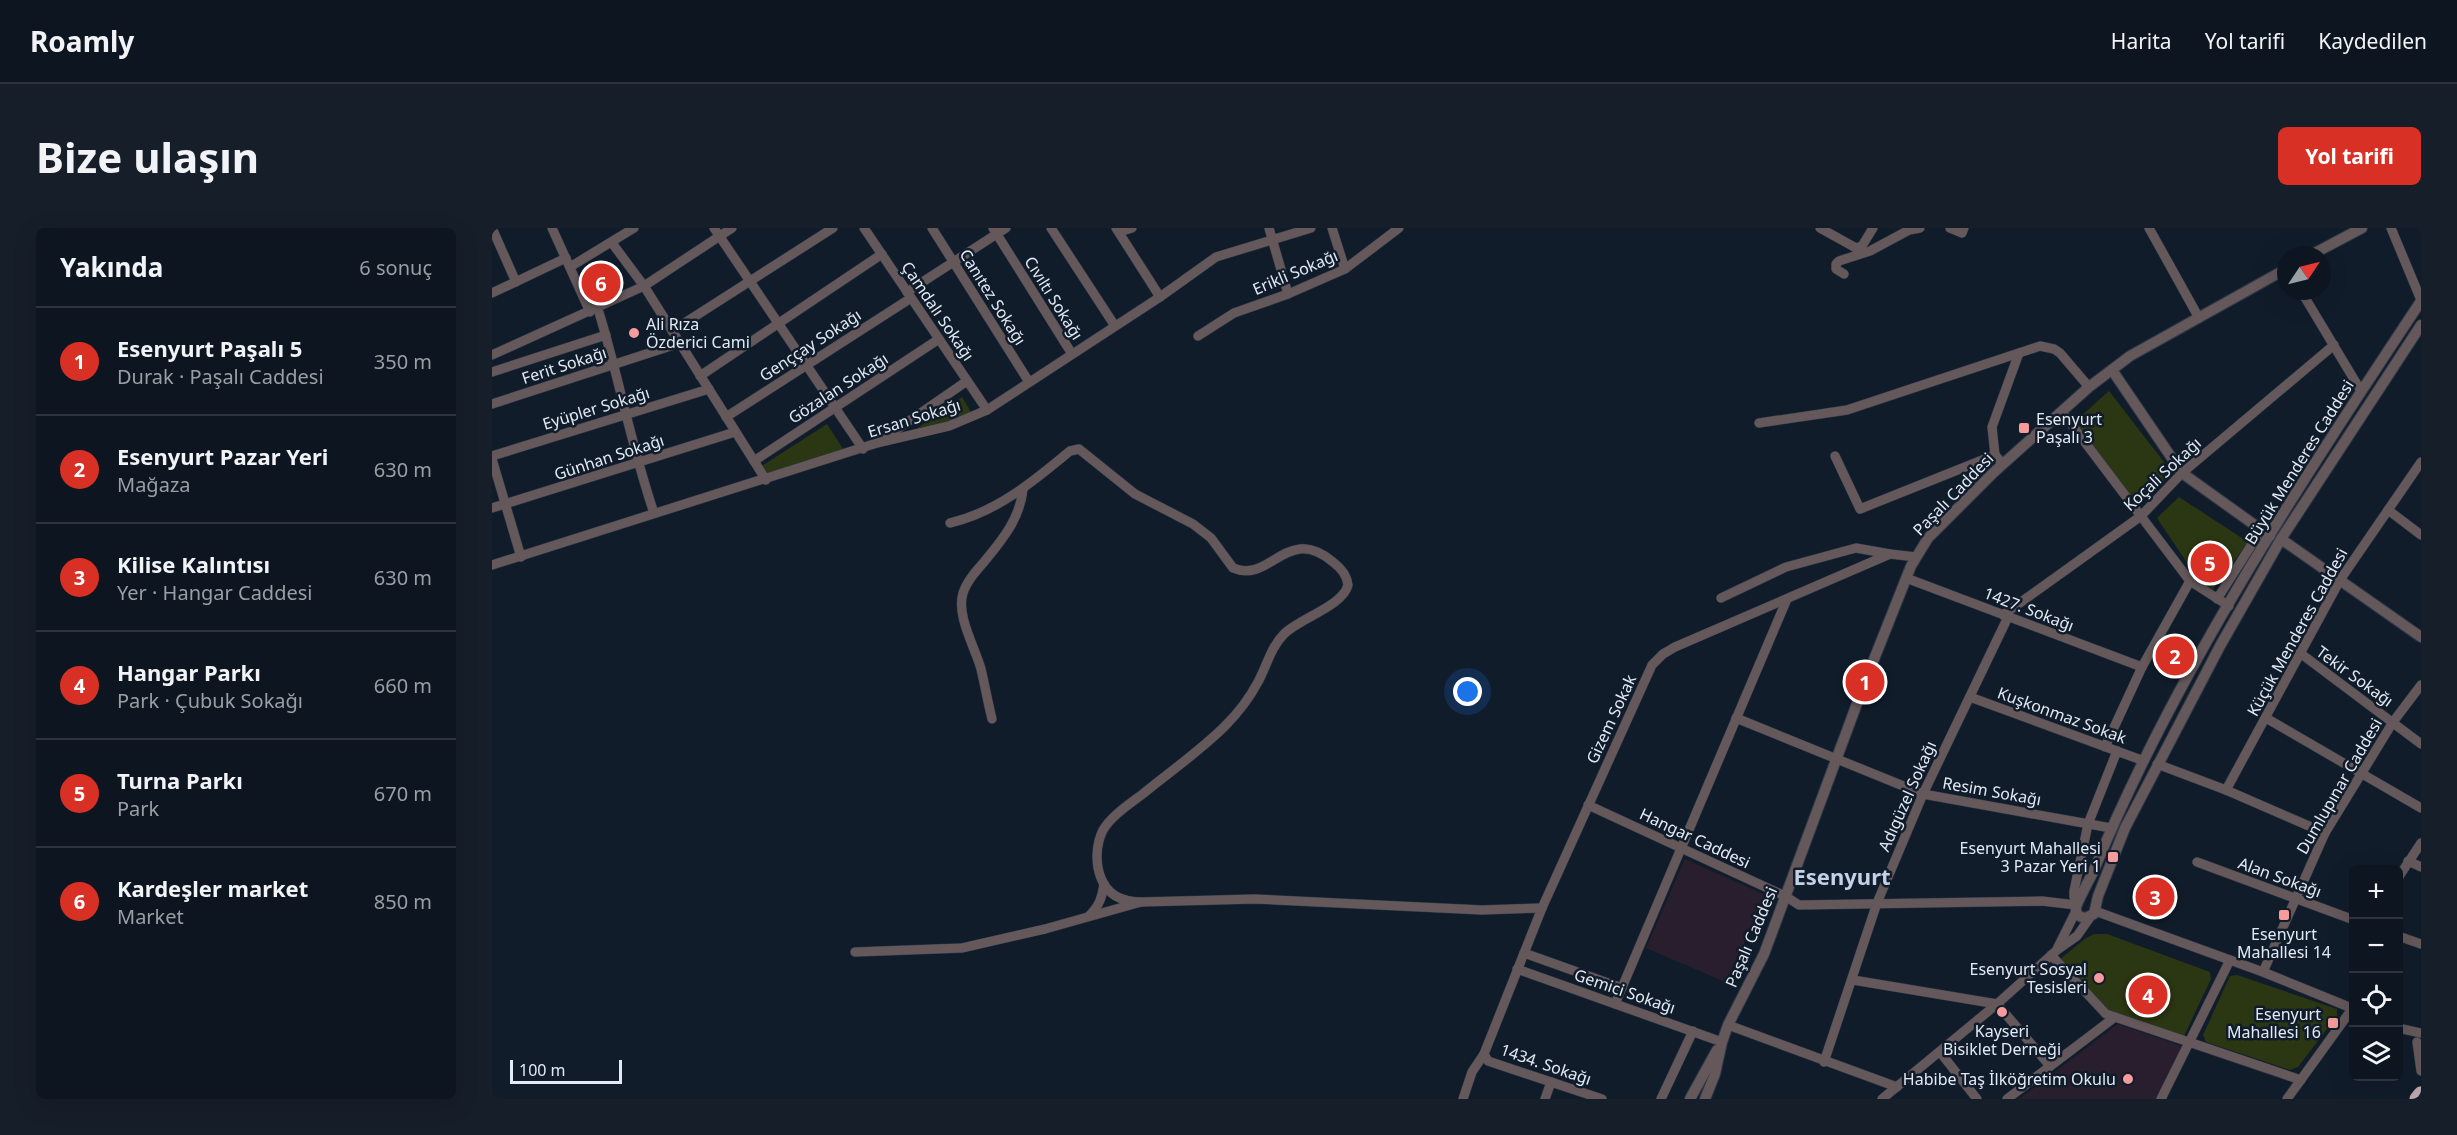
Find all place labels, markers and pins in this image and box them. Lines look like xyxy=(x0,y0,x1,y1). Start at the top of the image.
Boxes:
pin: 6 xyxy=(582,260,620,306)
place label: Ali Rıza Özderici Cami xyxy=(646,313,750,353)
marker: Ali Rıza Özderici Cami xyxy=(627,326,641,340)
place label: Esenyurt Paşalı 3 xyxy=(2036,408,2102,448)
marker: Esenyurt Paşalı 3 xyxy=(2017,421,2031,435)
pin: 5 xyxy=(2190,540,2230,586)
pin: 2 xyxy=(2156,634,2194,678)
pin: 1 xyxy=(1846,660,1884,704)
place label: Esenyurt Mahallesi 3 Pazar Yeri 1 xyxy=(1960,837,2101,877)
marker: Esenyurt Mahallesi 3 Pazar Yeri 1 xyxy=(2106,850,2120,864)
pin: 3 xyxy=(2136,874,2174,920)
marker: Esenyurt Mahallesi 14 xyxy=(2277,908,2291,922)
place label: Esenyurt Mahallesi 14 xyxy=(2237,923,2331,963)
place label: Esenyurt Sosyal Tesisleri xyxy=(1970,958,2087,998)
marker: Esenyurt Sosyal Tesisleri xyxy=(2092,971,2106,985)
pin: 4 xyxy=(2128,972,2168,1017)
place label: Esenyurt Mahallesi 16 xyxy=(2227,1003,2321,1043)
marker: Kayseri Bisiklet Derneği xyxy=(1995,1005,2009,1019)
marker: Esenyurt Mahallesi 16 xyxy=(2326,1016,2340,1030)
place label: Kayseri Bisiklet Derneği xyxy=(1943,1020,2061,1060)
place label: Habibe Taş İlköğretim Okulu xyxy=(1903,1068,2116,1090)
marker: Habibe Taş İlköğretim Okulu xyxy=(2121,1072,2135,1086)

